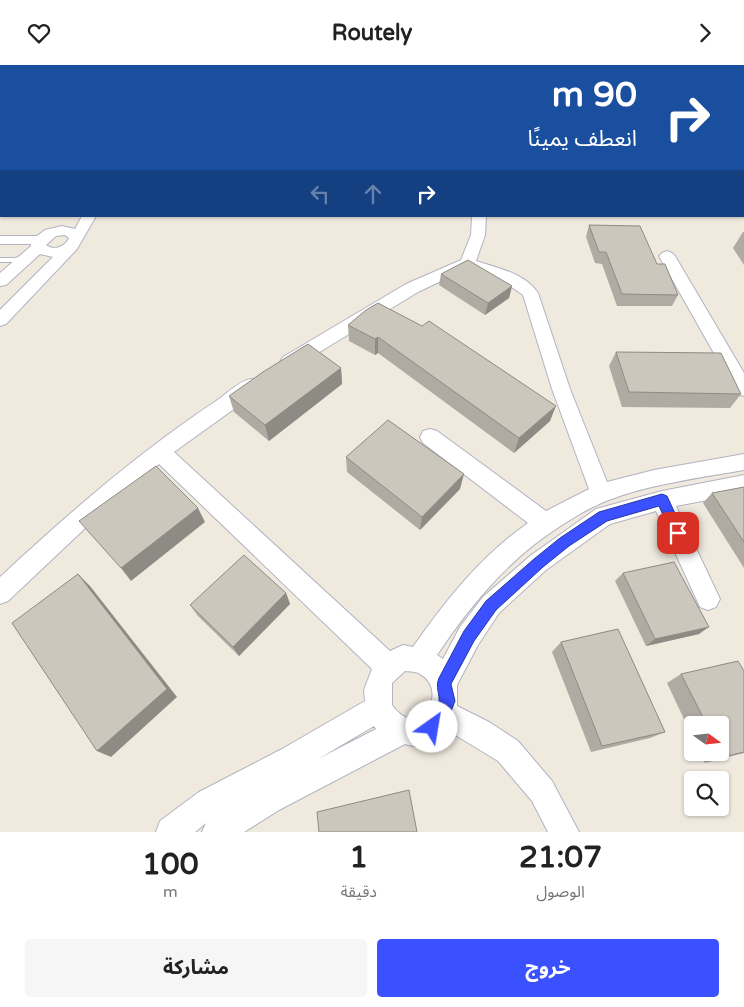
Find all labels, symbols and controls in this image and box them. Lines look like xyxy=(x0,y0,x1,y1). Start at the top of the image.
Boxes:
icon: heart xyxy=(25,19,53,47)
icon: forward xyxy=(691,19,719,47)
text: Routely xyxy=(332,20,412,46)
text: 90 m xyxy=(552,74,637,116)
icon: right xyxy=(655,85,720,150)
text: انعطف يمينًا xyxy=(527,126,637,152)
icon: left xyxy=(306,180,334,208)
icon: ahead xyxy=(359,180,387,208)
icon: right xyxy=(412,180,440,208)
pin xyxy=(657,512,699,554)
icon: arrive xyxy=(664,519,692,547)
position arrow xyxy=(405,700,457,752)
north arrow xyxy=(684,716,729,761)
map controls xyxy=(684,716,729,816)
button: search xyxy=(684,771,729,816)
text: 1 xyxy=(349,839,368,876)
text: 21:07 xyxy=(519,839,602,876)
text: 100 xyxy=(142,846,199,883)
text: m xyxy=(163,882,178,902)
text: دقيقة xyxy=(340,882,377,902)
text: الوصول xyxy=(536,882,585,902)
button: مشاركة xyxy=(25,939,367,997)
button: خروج xyxy=(377,939,719,997)

